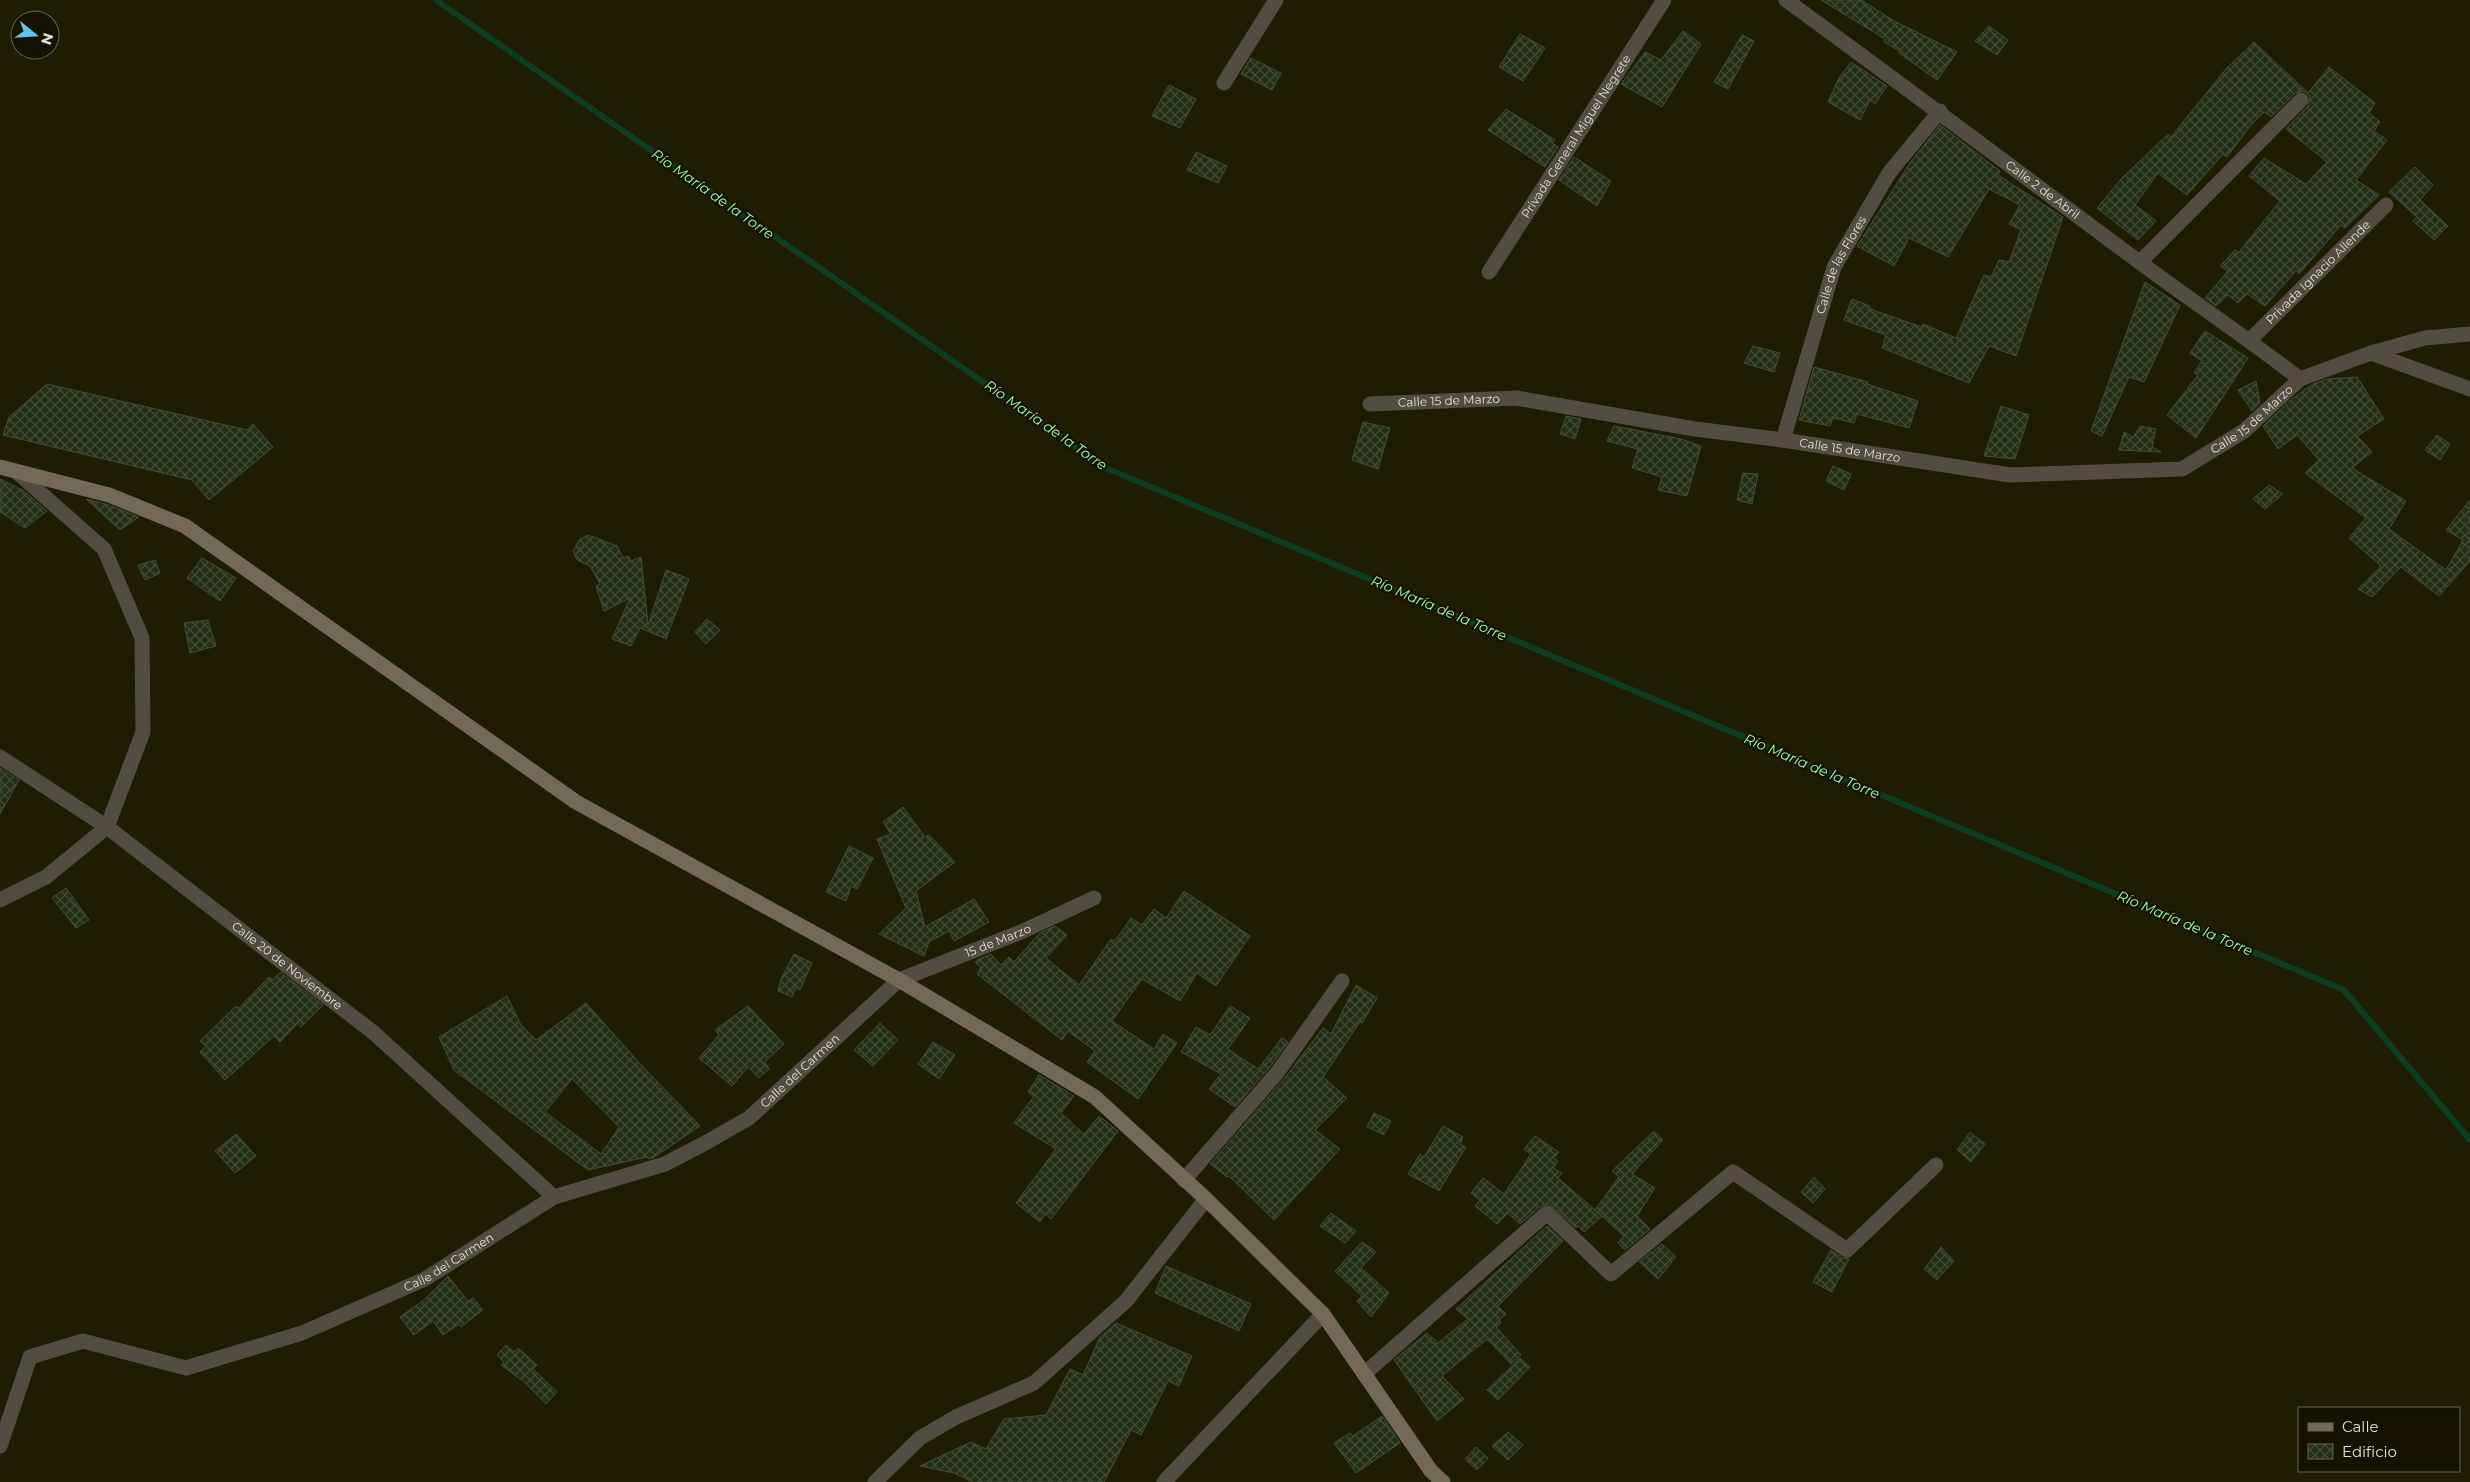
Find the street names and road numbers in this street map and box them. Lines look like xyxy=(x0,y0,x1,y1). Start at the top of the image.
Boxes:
street label: Privada General Miguel Negrete xyxy=(1518,52,1634,221)
street label: Calle 2 de Abril xyxy=(2003,157,2083,222)
street label: Calle de las Flores xyxy=(1813,213,1869,316)
street label: Privada Ignacio Allende xyxy=(2262,217,2373,327)
street label: Calle 15 de Marzo xyxy=(2207,382,2296,457)
street label: Calle 15 de Marzo xyxy=(1398,391,1500,410)
street label: Calle 15 de Marzo xyxy=(1798,435,1901,465)
street label: Calle 20 de Noviembre xyxy=(229,918,345,1013)
street label: 15 de Marzo xyxy=(963,920,1033,960)
street label: Calle del Carmen xyxy=(757,1030,842,1111)
street label: Calle del Carmen xyxy=(401,1229,496,1294)

